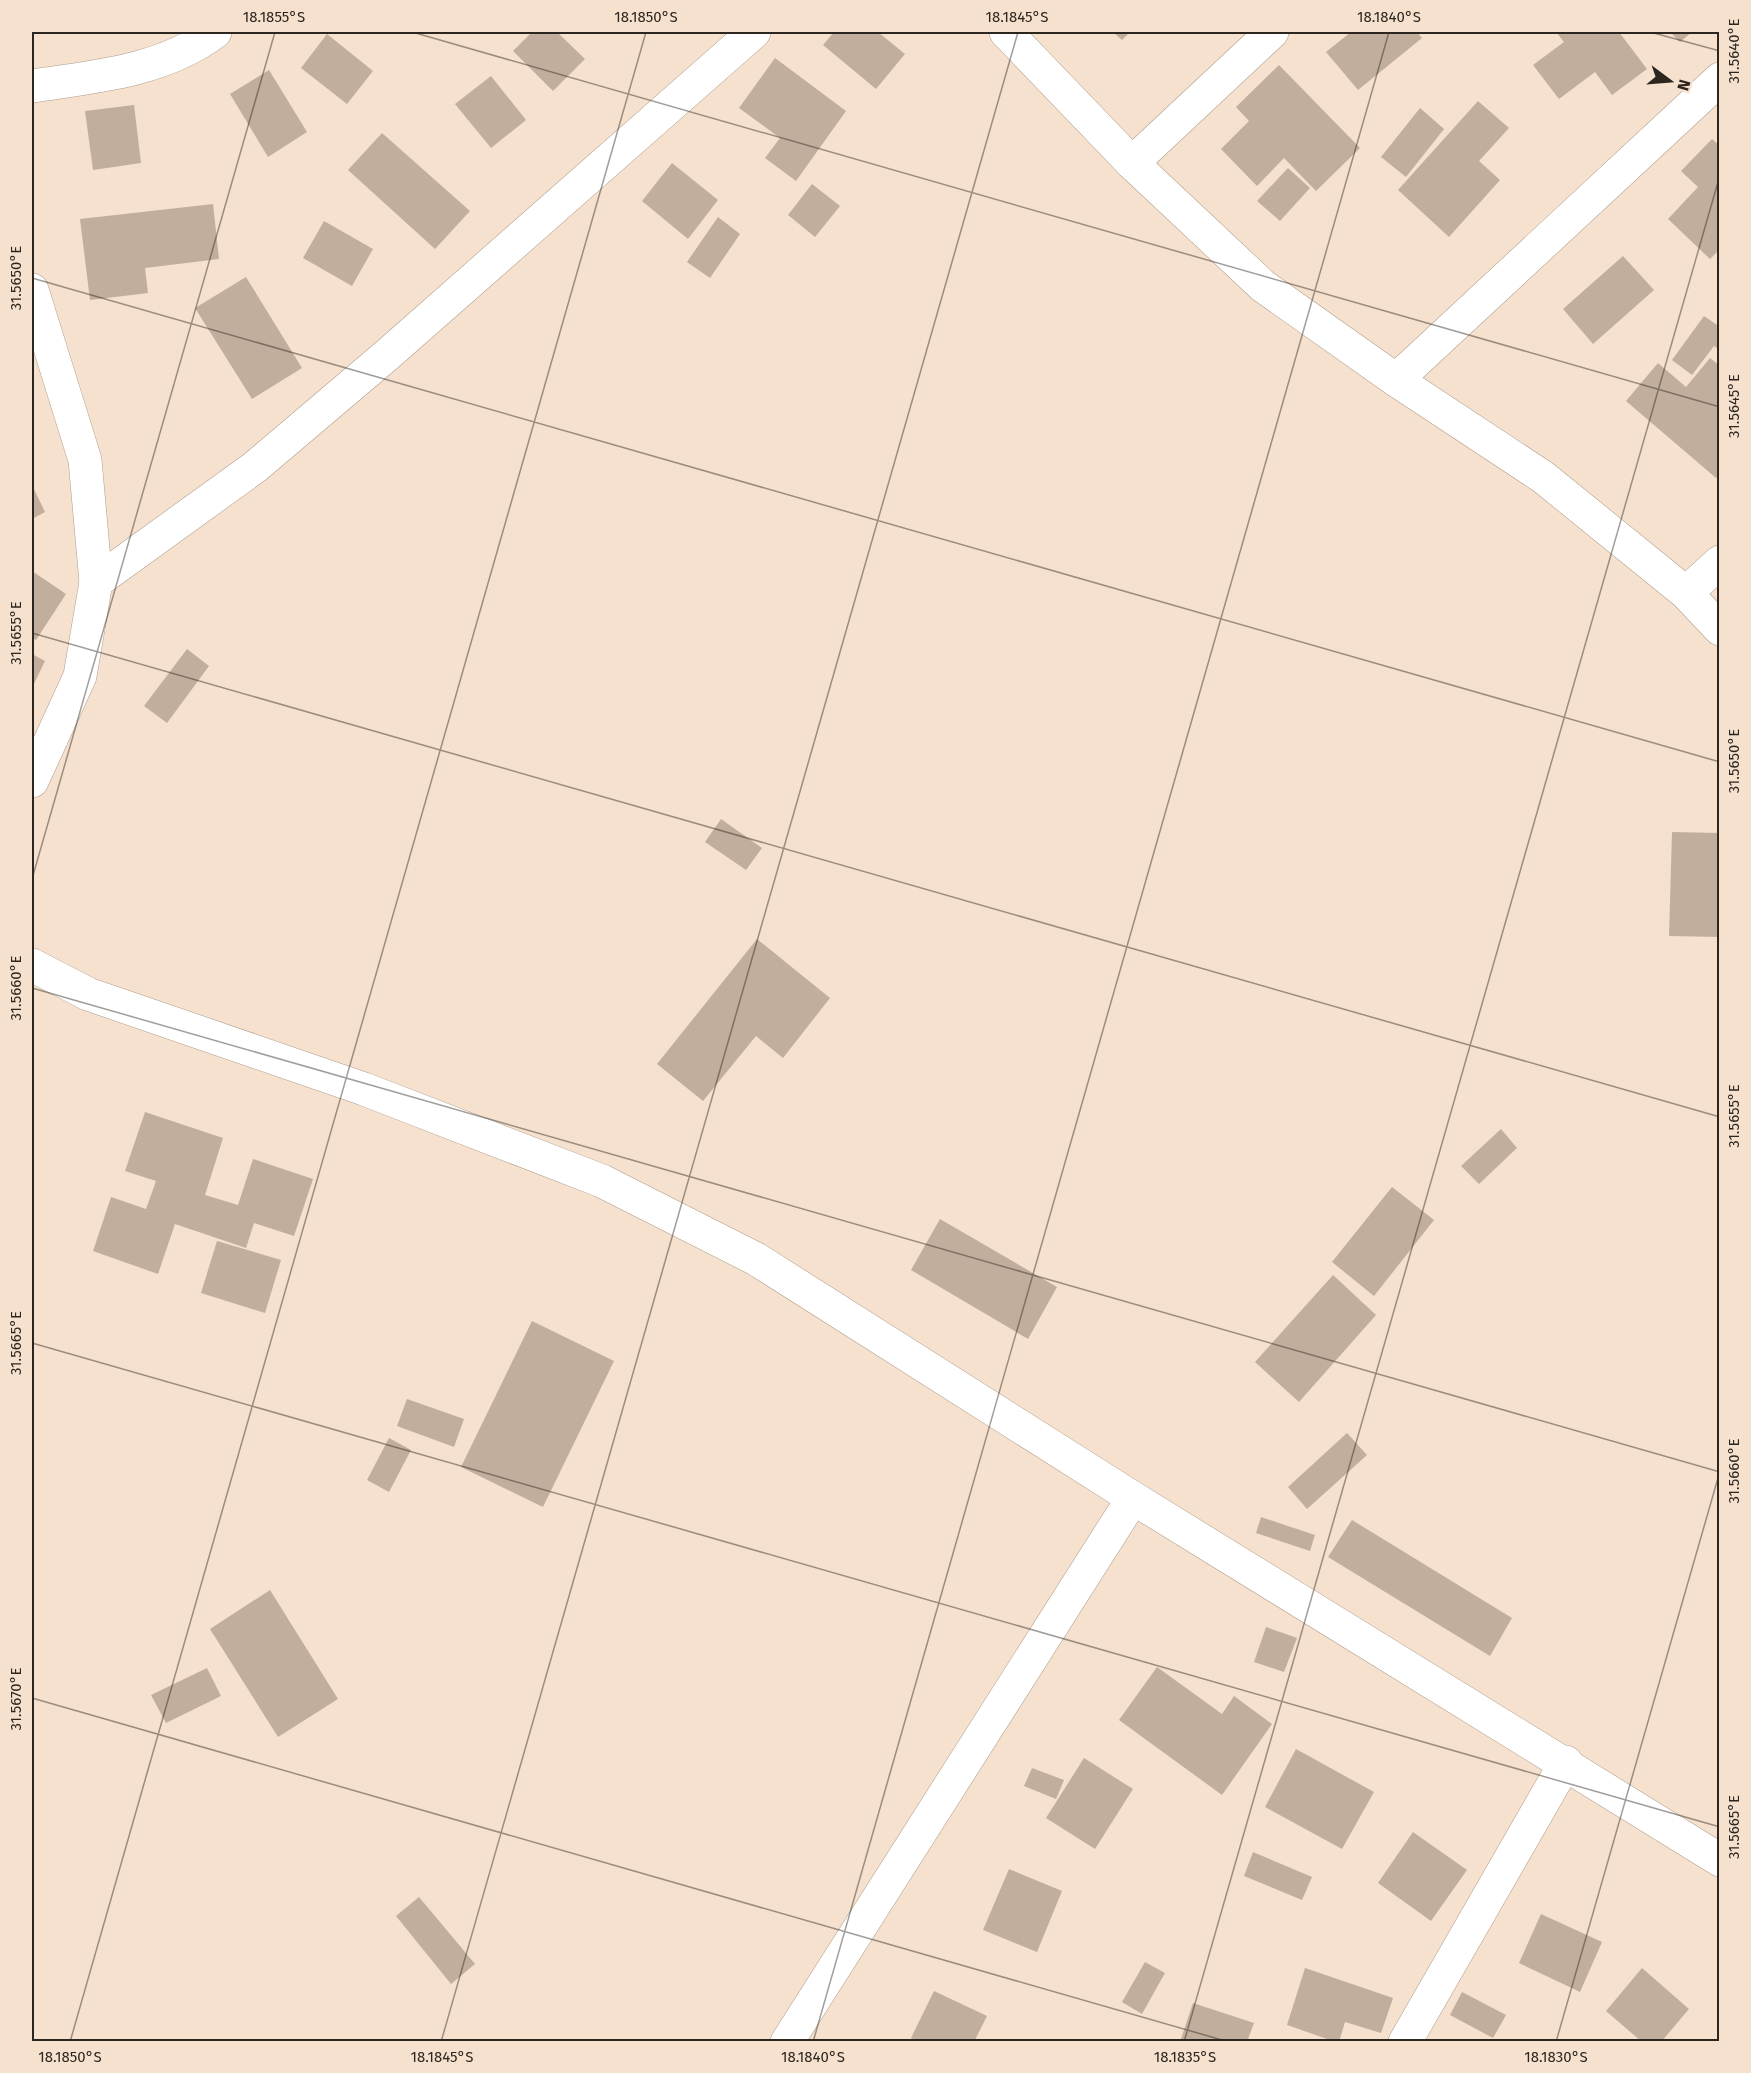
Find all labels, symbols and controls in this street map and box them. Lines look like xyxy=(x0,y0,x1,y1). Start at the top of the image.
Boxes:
text: 18.1855°S xyxy=(243,8,305,26)
text: 18.1850°S xyxy=(614,8,678,26)
text: 18.1845°S xyxy=(986,8,1048,26)
text: 18.1840°S xyxy=(1357,8,1421,26)
text: 31.5640°E xyxy=(1725,18,1743,84)
north arrow xyxy=(1640,51,1700,111)
text: N xyxy=(1673,77,1695,93)
text: 31.5650°E xyxy=(7,246,25,310)
text: 31.5645°E xyxy=(1725,374,1743,438)
text: 31.5655°E xyxy=(7,601,25,665)
text: 31.5650°E xyxy=(1725,729,1743,793)
text: 31.5660°E xyxy=(7,955,25,1021)
text: 31.5655°E xyxy=(1725,1084,1743,1148)
text: 31.5665°E xyxy=(7,1311,25,1375)
text: 31.5660°E xyxy=(1725,1438,1743,1504)
text: 31.5670°E xyxy=(7,1667,25,1731)
text: 31.5665°E xyxy=(1725,1795,1743,1859)
text: 18.1850°S xyxy=(38,2048,102,2066)
text: 18.1845°S xyxy=(411,2048,473,2066)
text: 18.1840°S xyxy=(781,2048,845,2066)
text: 18.1835°S xyxy=(1154,2048,1216,2066)
text: 18.1830°S xyxy=(1524,2048,1588,2066)

